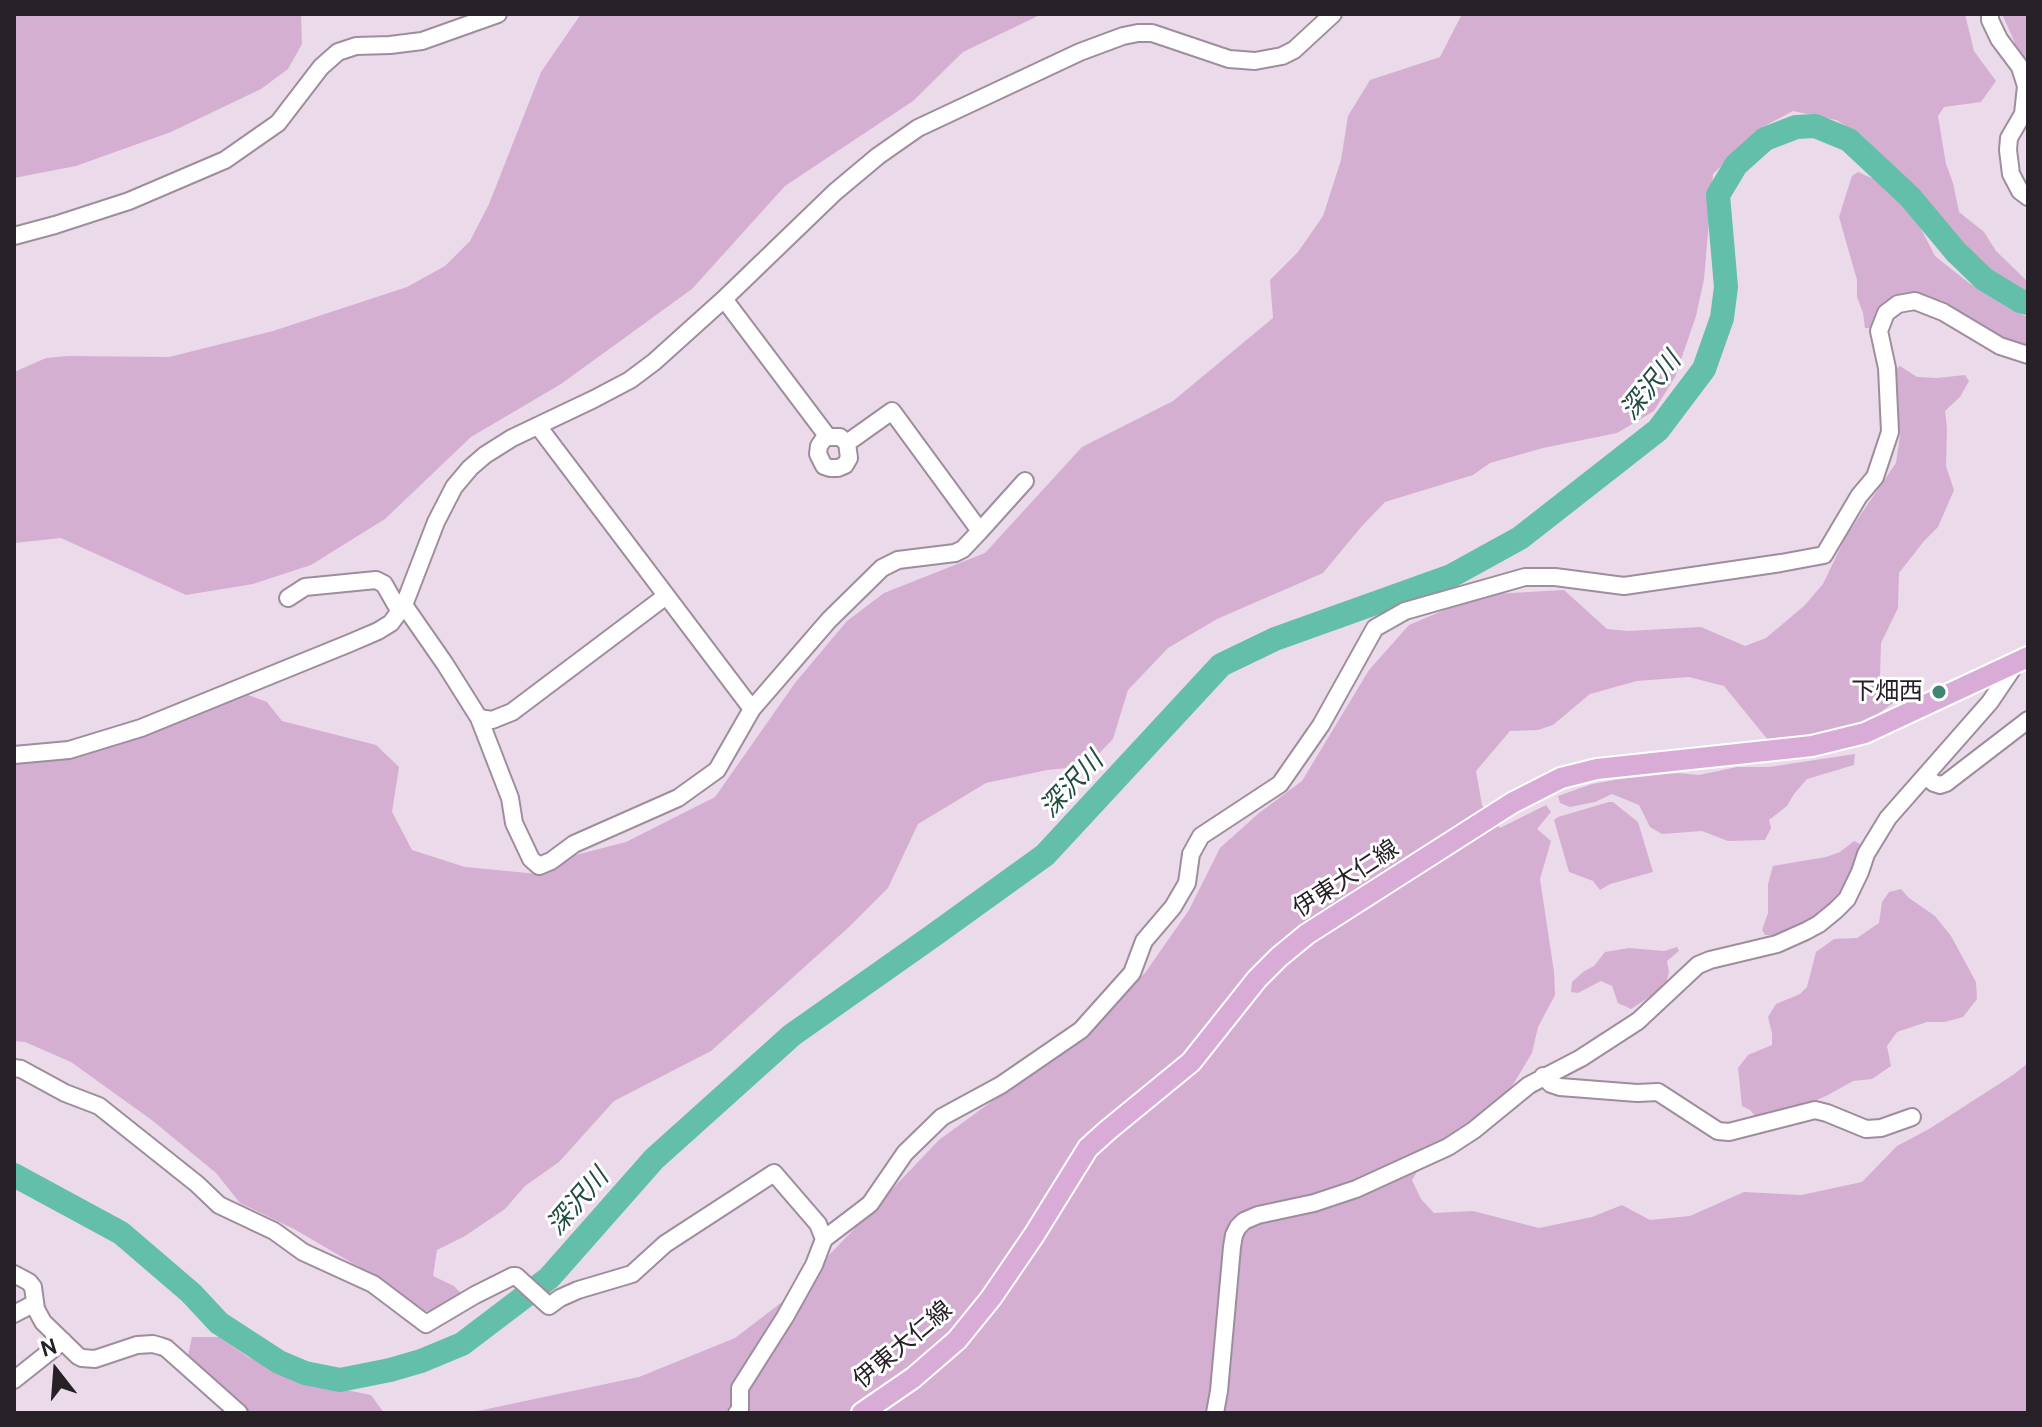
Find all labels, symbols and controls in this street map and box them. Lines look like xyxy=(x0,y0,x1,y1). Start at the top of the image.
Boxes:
water label: 深沢川 xyxy=(1614,346,1688,426)
place label: 下畑西 xyxy=(1851,678,1923,706)
marker: 下畑西 xyxy=(1930,683,1948,701)
water label: 深沢川 xyxy=(1034,746,1110,824)
street label: 伊東大仁線 xyxy=(1288,834,1404,924)
water label: 深沢川 xyxy=(541,1162,615,1242)
street label: 伊東大仁線 xyxy=(848,1295,958,1395)
north arrow xyxy=(16,1331,96,1411)
text: N xyxy=(37,1332,60,1363)

